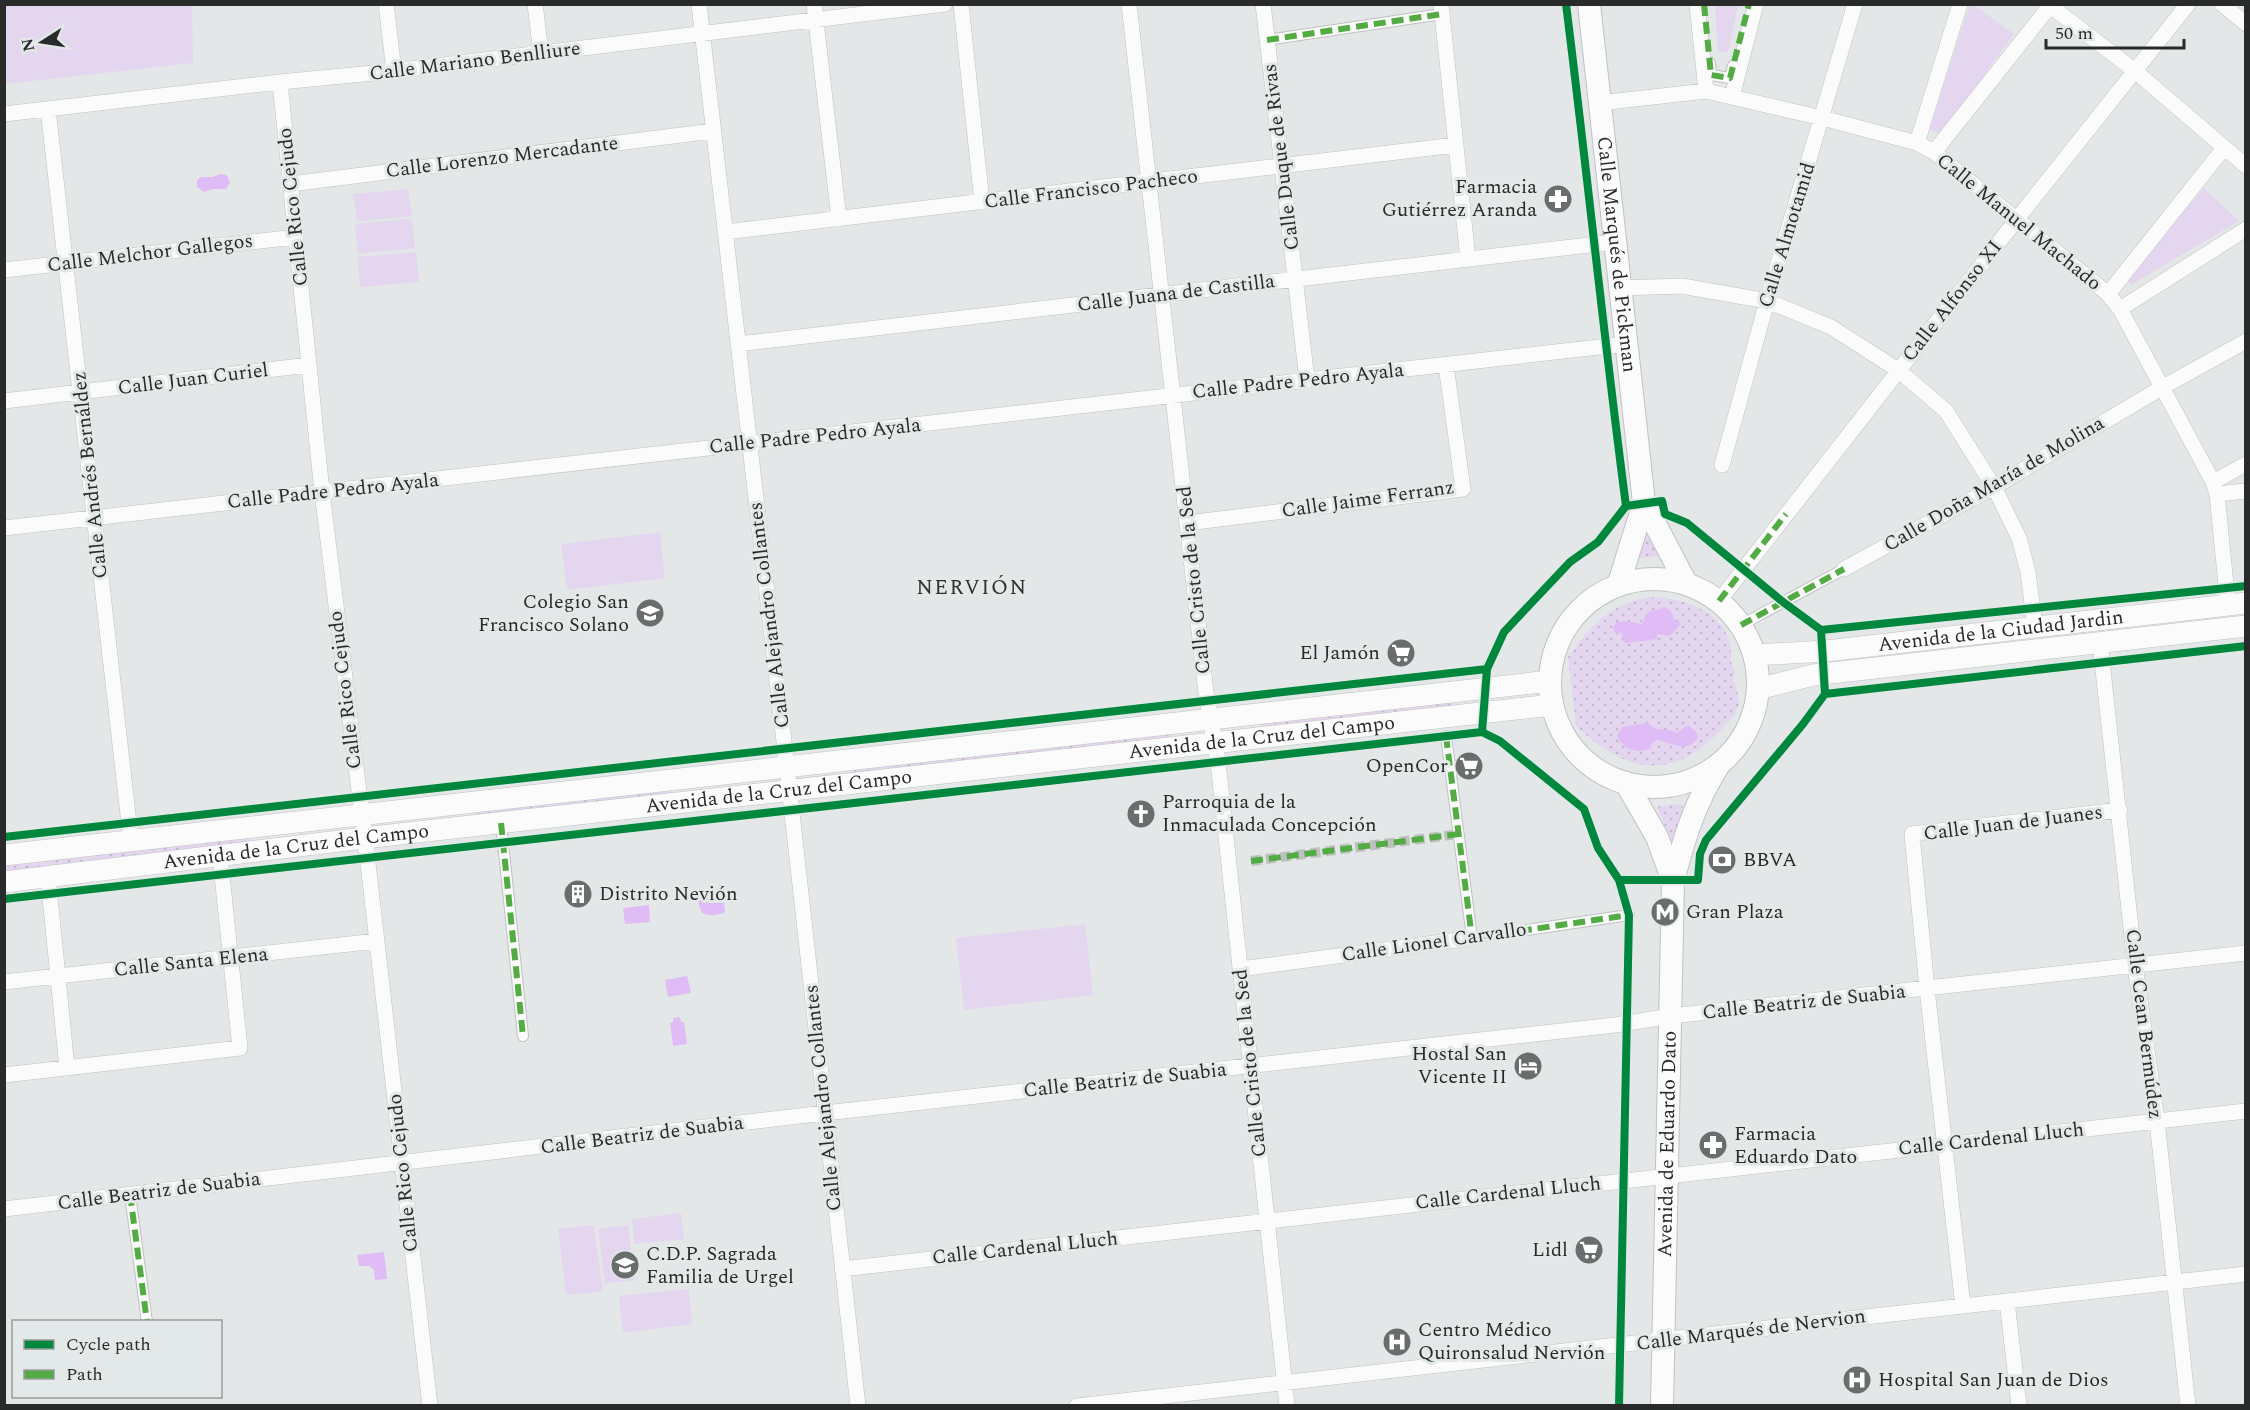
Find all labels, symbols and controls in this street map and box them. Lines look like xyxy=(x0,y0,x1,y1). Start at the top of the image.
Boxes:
north arrow xyxy=(12,12,72,72)
scale bar xyxy=(2046,12,2184,50)
text: 50 m xyxy=(2055,20,2093,47)
street label: Calle Mariano Benlliure xyxy=(368,33,582,89)
text: N xyxy=(15,36,41,54)
street label: Calle Duque de Rivas xyxy=(1255,62,1307,252)
street label: Calle Rico Cejudo xyxy=(270,126,316,288)
street label: Calle Lorenzo Mercadante xyxy=(384,128,620,186)
street label: Calle Marqués de Pickman xyxy=(1589,135,1645,374)
street label: Calle Manuel Machado xyxy=(1930,146,2108,298)
street label: Calle Almotamid xyxy=(1751,159,1823,311)
street label: Calle Francisco Pacheco xyxy=(982,161,1200,217)
place label: Farmacia Gutiérrez Aranda xyxy=(1382,172,1537,225)
pharmacy icon: Farmacia Gutiérrez Aranda xyxy=(1542,183,1574,215)
street label: Calle Melchor Gallegos xyxy=(45,225,255,281)
street label: Calle Alfonso XI xyxy=(1895,234,2009,368)
street label: Calle Juana de Castilla xyxy=(1075,266,1277,320)
street label: Calle Juan Curiel xyxy=(116,355,270,403)
street label: Calle Padre Pedro Ayala xyxy=(1191,355,1406,407)
street label: Calle Andrés Bernáldez xyxy=(64,370,116,580)
street label: Calle Doña María de Molina xyxy=(1878,408,2110,560)
street label: Calle Padre Pedro Ayala xyxy=(708,410,923,462)
street label: Calle Padre Pedro Ayala xyxy=(226,465,441,517)
street label: Calle Jaime Ferranz xyxy=(1280,472,1456,526)
street label: Calle Cristo de la Sed xyxy=(1169,484,1219,676)
street label: Calle Alejandro Collantes xyxy=(740,500,798,730)
district label: NERVIÓN xyxy=(916,572,1028,604)
place label: Colegio San Francisco Solano xyxy=(478,587,629,640)
school or university icon: Colegio San Francisco Solano xyxy=(634,597,666,629)
street label: Avenida de la Ciudad Jardin xyxy=(1876,602,2125,660)
street label: Calle Rico Cejudo xyxy=(320,609,370,771)
supermarket icon: El Jamón xyxy=(1385,637,1417,669)
place label: El Jamón xyxy=(1299,638,1380,668)
street label: Avenida de la Cruz del Campo xyxy=(1127,708,1396,767)
supermarket icon: OpenCor xyxy=(1453,750,1485,782)
place label: OpenCor xyxy=(1366,751,1448,781)
street label: Avenida de la Cruz del Campo xyxy=(644,762,913,821)
place label: Parroquia de la Inmaculada Concepción xyxy=(1162,787,1377,840)
street label: Calle Juan de Juanes xyxy=(1922,797,2104,849)
church icon: Parroquia de la Inmaculada Concepción xyxy=(1125,798,1157,830)
street label: Avenida de la Cruz del Campo xyxy=(161,816,430,877)
bank icon: BBVA xyxy=(1706,844,1738,876)
place label: BBVA xyxy=(1743,845,1797,875)
building icon: Distrito Nevión xyxy=(562,878,594,910)
place label: Distrito Nevión xyxy=(599,879,738,909)
metro station icon: Gran Plaza xyxy=(1649,896,1681,928)
place label: Gran Plaza xyxy=(1686,897,1784,927)
street label: Calle Lionel Carvallo xyxy=(1340,914,1528,970)
street label: Calle Cean Bermúdez xyxy=(2117,927,2171,1121)
street label: Calle Santa Elena xyxy=(112,939,270,985)
street label: Calle Cristo de la Sed xyxy=(1225,967,1275,1159)
street label: Calle Beatriz de Suabia xyxy=(1701,976,1907,1028)
street label: Calle Alejandro Collantes xyxy=(796,983,850,1213)
street label: Avenida de Eduardo Dato xyxy=(1650,1030,1685,1258)
place label: Hostal San Vicente II xyxy=(1411,1039,1507,1092)
hotel icon: Hostal San Vicente II xyxy=(1512,1050,1544,1082)
street label: Calle Beatriz de Suabia xyxy=(1022,1054,1228,1106)
street label: Calle Rico Cejudo xyxy=(380,1092,426,1254)
street label: Calle Beatriz de Suabia xyxy=(539,1108,745,1162)
street label: Calle Cardenal Lluch xyxy=(1897,1114,2085,1164)
place label: Farmacia Eduardo Dato xyxy=(1734,1119,1857,1172)
pharmacy icon: Farmacia Eduardo Dato xyxy=(1697,1129,1729,1161)
street label: Calle Beatriz de Suabia xyxy=(56,1164,262,1218)
street label: Calle Cardenal Lluch xyxy=(1414,1168,1602,1218)
street label: Calle Cardenal Lluch xyxy=(931,1223,1119,1273)
supermarket icon: Lidl xyxy=(1573,1234,1605,1266)
place label: Lidl xyxy=(1532,1235,1568,1265)
place label: C.D.P. Sagrada Familia de Urgel xyxy=(646,1239,794,1292)
school or university icon: C.D.P. Sagrada Familia de Urgel xyxy=(609,1249,641,1281)
street label: Calle Marqués de Nervion xyxy=(1635,1301,1867,1359)
place label: Centro Médico Quironsalud Nervión xyxy=(1418,1315,1606,1368)
legend xyxy=(12,1320,222,1398)
hospital icon: Centro Médico Quironsalud Nervión xyxy=(1381,1326,1413,1358)
text: Cycle path xyxy=(66,1331,151,1358)
text: Path xyxy=(66,1361,103,1388)
hospital icon: Hospital San Juan de Dios xyxy=(1841,1364,1873,1396)
place label: Hospital San Juan de Dios xyxy=(1878,1365,2109,1395)

